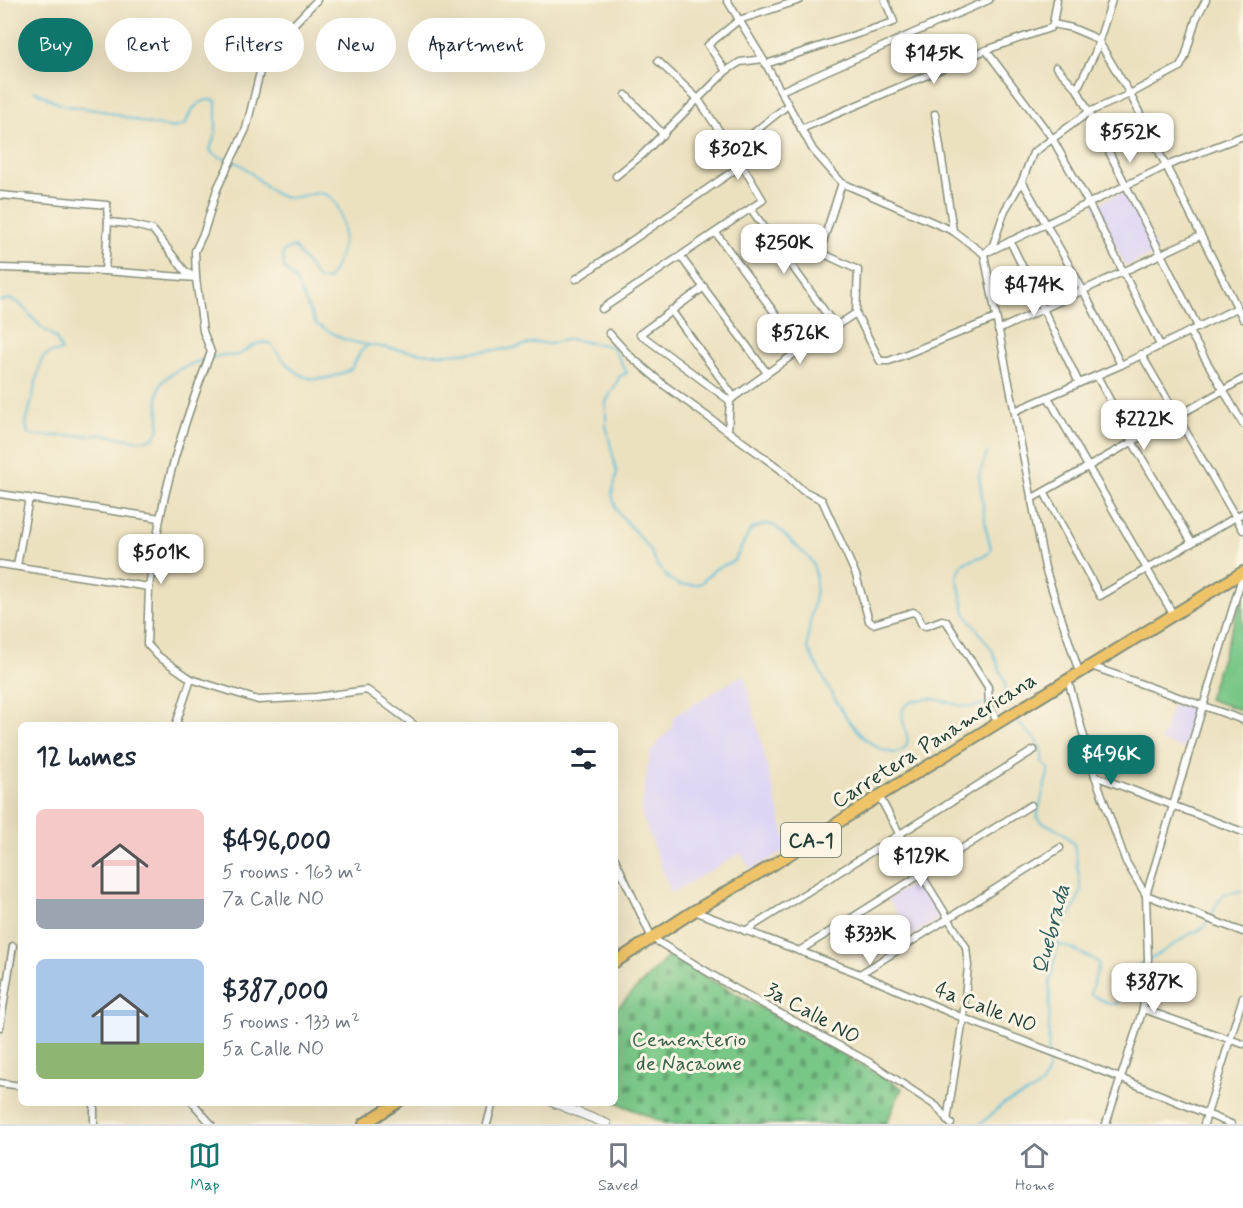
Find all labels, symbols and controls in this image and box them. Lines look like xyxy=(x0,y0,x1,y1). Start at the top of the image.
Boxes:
chip: Buy xyxy=(18,18,93,72)
chip: Rent xyxy=(105,18,192,72)
chip: Filters xyxy=(204,18,304,72)
chip: New xyxy=(316,18,396,72)
chip: Apartment xyxy=(408,18,545,72)
pin: $145K xyxy=(892,34,976,85)
text: $145K xyxy=(905,40,963,67)
pin: $552K xyxy=(1088,113,1172,164)
text: $552K xyxy=(1100,119,1160,146)
pin: $302K xyxy=(696,130,780,181)
text: $302K xyxy=(709,136,767,163)
pin: $250K xyxy=(742,224,826,275)
text: $250K xyxy=(755,230,813,257)
pin: $474K xyxy=(992,266,1076,317)
text: $474K xyxy=(1004,272,1064,299)
pin: $526K xyxy=(758,314,842,365)
text: $526K xyxy=(771,320,829,347)
pin: $222K xyxy=(1102,400,1186,451)
text: $222K xyxy=(1115,406,1173,433)
pin: $501K xyxy=(119,534,203,585)
text: $501K xyxy=(132,540,190,567)
street label: Carretera Panamericana xyxy=(827,666,1042,815)
pin: $496K xyxy=(1069,735,1153,786)
text: 12 homes xyxy=(36,741,136,775)
text: $496K xyxy=(1082,741,1140,768)
icon: filters xyxy=(567,742,600,775)
road number: CA-1 xyxy=(781,823,841,857)
text: $496,000 xyxy=(222,825,331,859)
icon: home xyxy=(84,833,156,905)
pin: $129K xyxy=(879,837,963,888)
text: $129K xyxy=(893,843,949,870)
text: 5 rooms · 163 m² xyxy=(222,859,362,886)
water label: Quebrada xyxy=(1026,881,1077,978)
text: 7a Calle NO xyxy=(222,886,324,913)
pin: $333K xyxy=(828,915,912,966)
text: $333K xyxy=(844,921,896,948)
pin: $387K xyxy=(1112,963,1196,1014)
text: $387K xyxy=(1125,969,1183,996)
text: $387,000 xyxy=(222,975,328,1009)
street label: 3a Calle NO xyxy=(760,976,865,1051)
street label: 4a Calle NO xyxy=(931,976,1041,1040)
icon: home xyxy=(84,983,156,1055)
text: 5 rooms · 133 m² xyxy=(222,1009,360,1036)
park label: Cementerio de Nacaome xyxy=(632,1026,746,1078)
text: 5a Calle NO xyxy=(222,1036,324,1063)
tab: Map xyxy=(188,1139,221,1196)
tab: Saved xyxy=(598,1139,638,1196)
tab: Home xyxy=(1015,1139,1055,1196)

